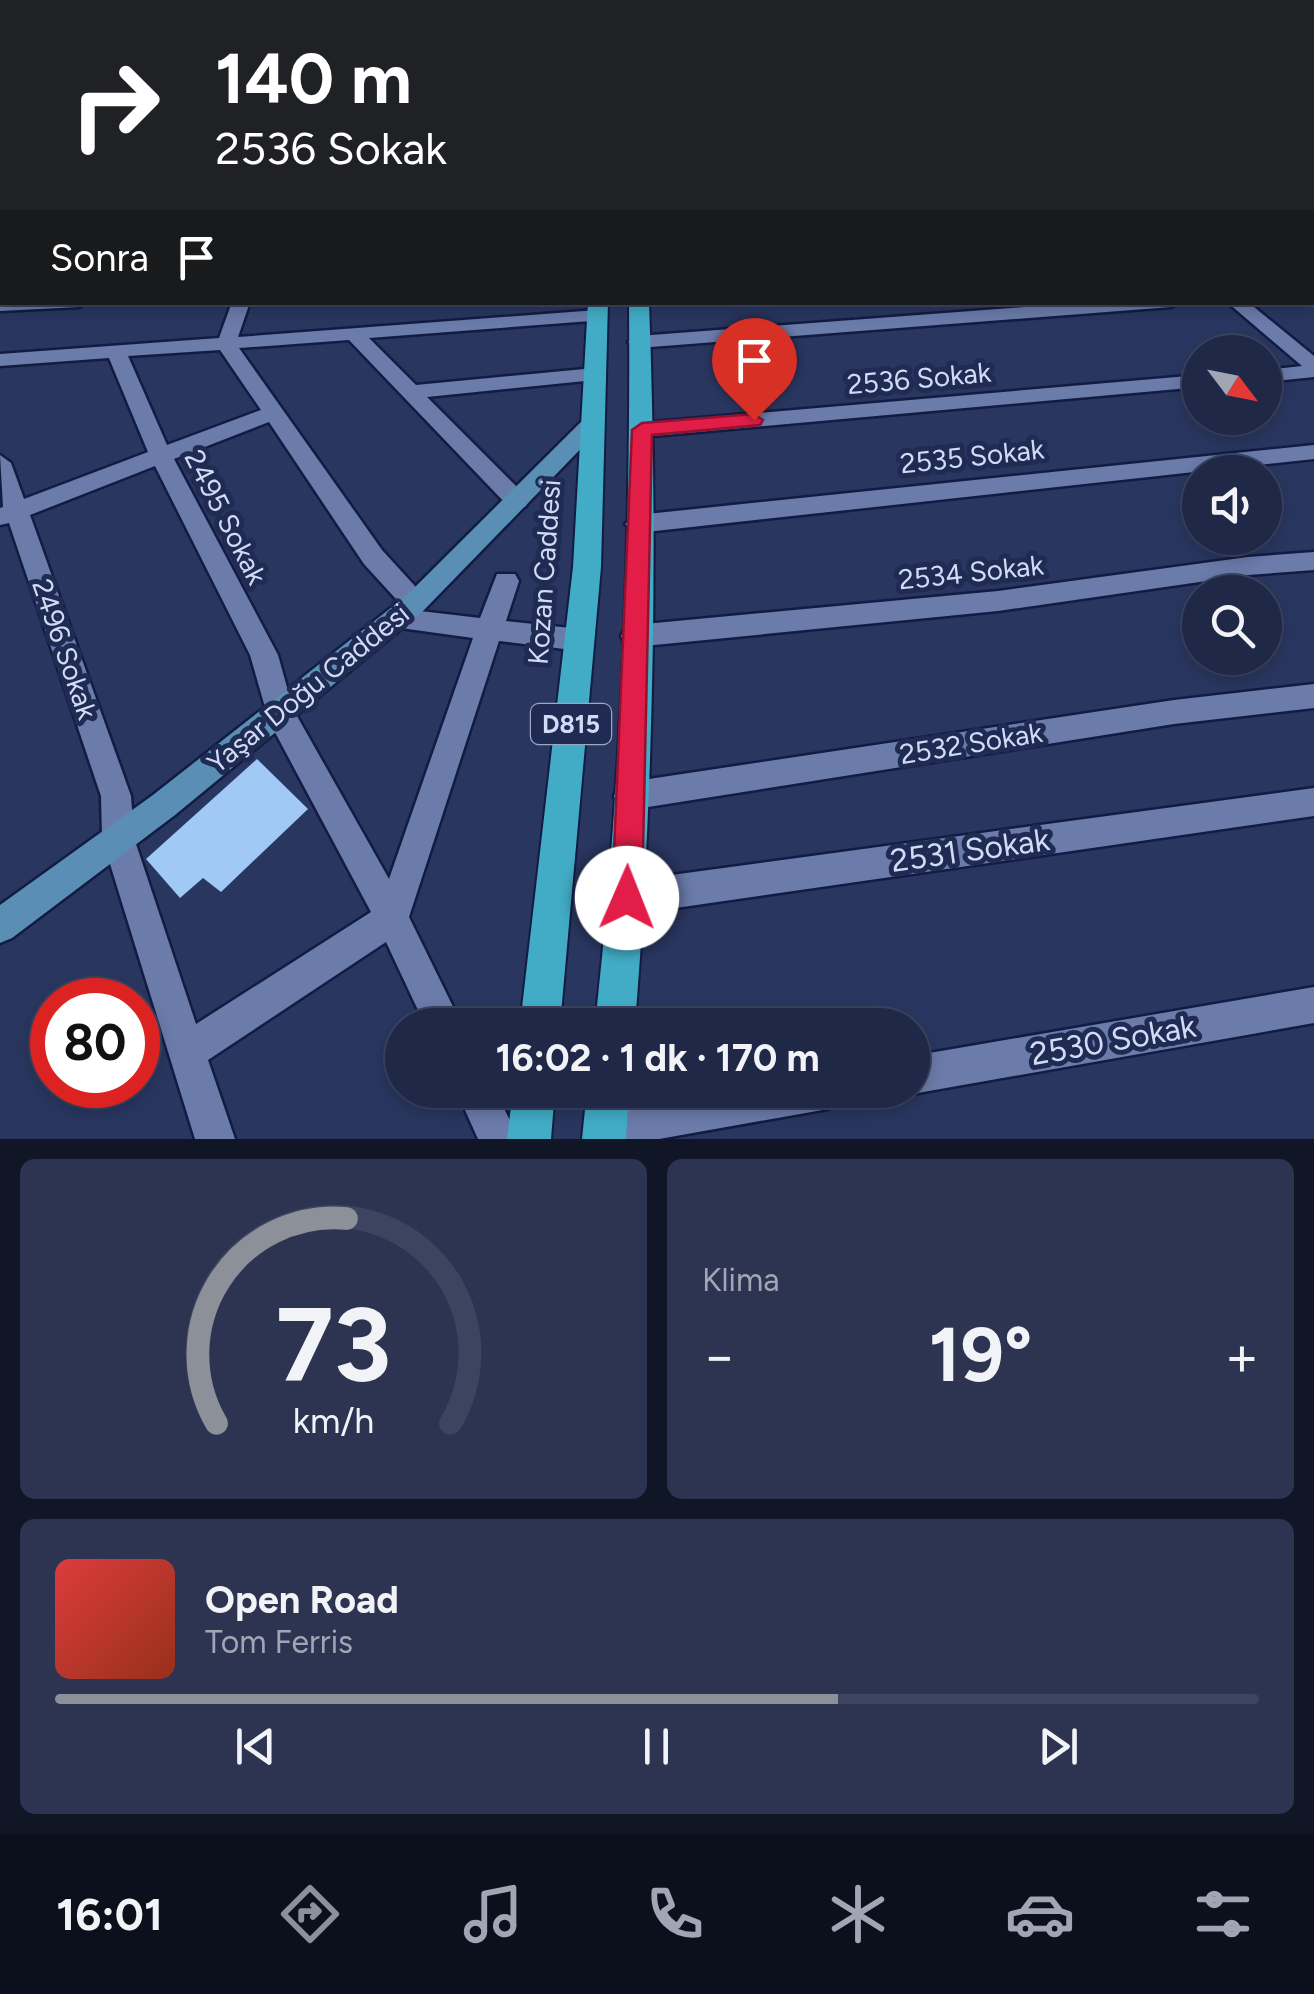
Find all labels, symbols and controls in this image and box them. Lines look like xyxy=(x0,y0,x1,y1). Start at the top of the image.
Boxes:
text: 140 m xyxy=(215,36,412,121)
icon: right xyxy=(50,40,180,170)
text: 2536 Sokak xyxy=(215,121,447,175)
icon: arrive xyxy=(169,230,224,285)
text: Sonra xyxy=(50,235,149,281)
pin xyxy=(712,318,797,421)
icon: arrive xyxy=(727,333,782,388)
north arrow xyxy=(1182,335,1282,435)
map controls xyxy=(1182,335,1282,675)
street label: 2536 Sokak xyxy=(846,355,993,401)
street label: 2535 Sokak xyxy=(898,431,1046,480)
street label: 2495 Sokak xyxy=(178,444,275,590)
button: sound xyxy=(1182,455,1282,555)
street label: Kozan Caddesi xyxy=(521,478,567,666)
street label: 2534 Sokak xyxy=(897,547,1046,597)
street label: 2496 Sokak xyxy=(25,574,105,724)
button: search xyxy=(1182,575,1282,675)
street label: Yaşar Doğu Caddesi xyxy=(200,596,416,780)
road number: D815 xyxy=(531,704,611,744)
street label: 2532 Sokak xyxy=(897,715,1045,771)
street label: 2531 Sokak xyxy=(888,820,1052,880)
position arrow xyxy=(575,846,679,950)
speed limit sign: 80 xyxy=(30,978,160,1108)
street label: 2530 Sokak xyxy=(1027,1007,1199,1073)
text: 16:02 · 1 dk · 170 m xyxy=(495,1035,820,1081)
text: Klima xyxy=(702,1261,780,1299)
text: 73 xyxy=(276,1282,391,1407)
text: 19° xyxy=(929,1310,1032,1400)
text: − xyxy=(702,1323,736,1389)
text: + xyxy=(1225,1323,1259,1389)
text: km/h xyxy=(293,1399,374,1442)
text: Open Road xyxy=(205,1577,399,1623)
text: Tom Ferris xyxy=(205,1623,353,1661)
icon: previous xyxy=(228,1719,283,1774)
icon: pause xyxy=(629,1719,684,1774)
icon: next xyxy=(1031,1719,1086,1774)
icon: directions xyxy=(275,1879,345,1949)
icon: music xyxy=(458,1879,528,1949)
icon: phone xyxy=(640,1879,710,1949)
icon: climate xyxy=(823,1879,893,1949)
icon: car xyxy=(1005,1879,1075,1949)
icon: filters xyxy=(1188,1879,1258,1949)
text: 16:01 xyxy=(56,1887,163,1941)

